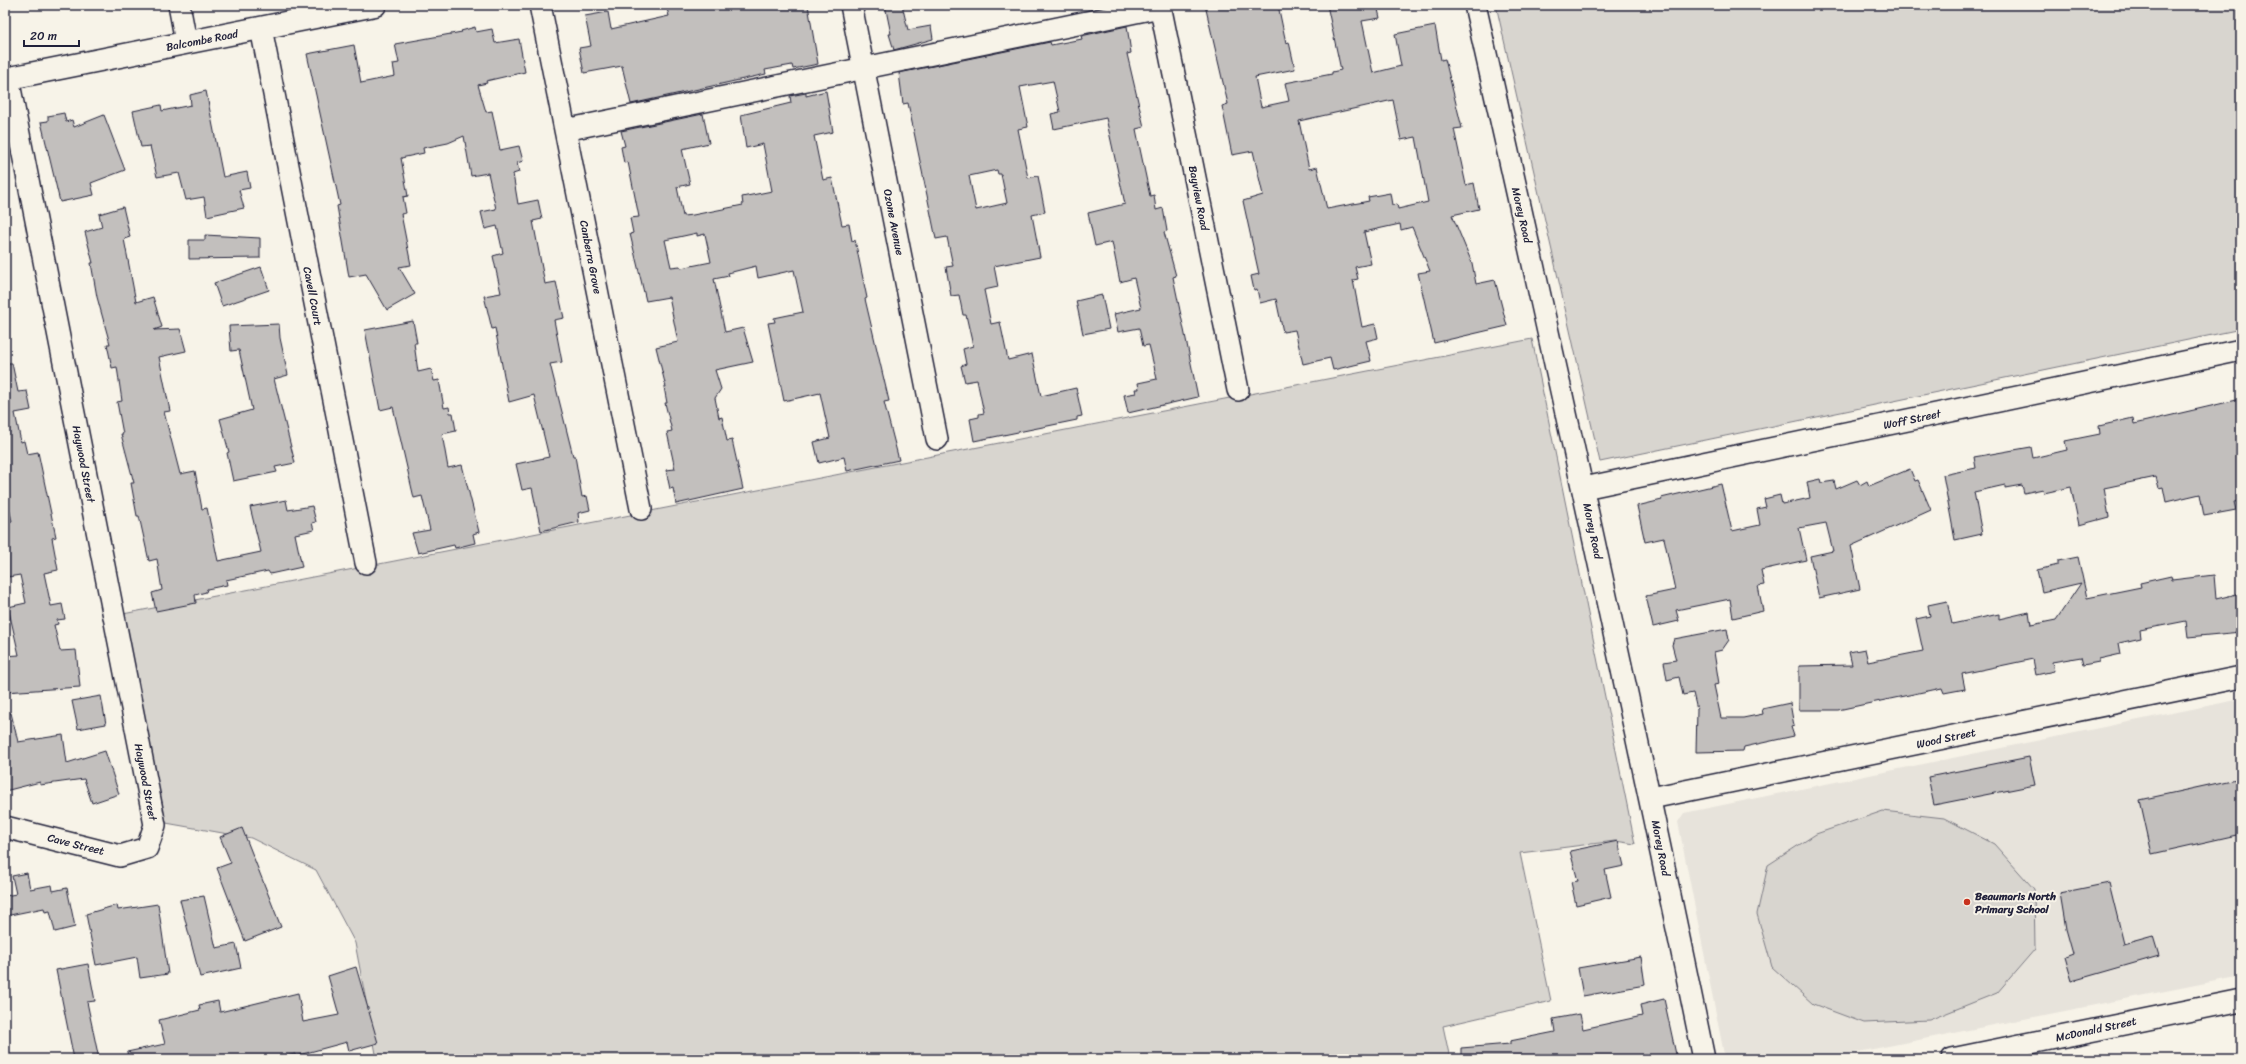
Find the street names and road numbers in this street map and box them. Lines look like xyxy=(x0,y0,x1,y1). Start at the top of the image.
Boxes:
street label: Balcombe Road xyxy=(164,24,241,57)
street label: Bayview Road xyxy=(1183,164,1214,233)
street label: Morey Road xyxy=(1506,185,1537,246)
street label: Ozone Avenue xyxy=(878,187,909,257)
street label: Canberra Grove xyxy=(574,218,607,296)
street label: Cavell Court xyxy=(297,265,328,327)
street label: Woff Street xyxy=(1882,404,1943,435)
street label: Haywood Street xyxy=(67,424,100,505)
street label: Morey Road xyxy=(1577,501,1608,562)
street label: Wood Street xyxy=(1915,723,1978,754)
street label: Haywood Street xyxy=(129,742,162,823)
street label: Morey Road xyxy=(1646,818,1675,879)
street label: Cave Street xyxy=(45,828,106,861)
street label: McDonald Street xyxy=(2054,1012,2138,1047)

